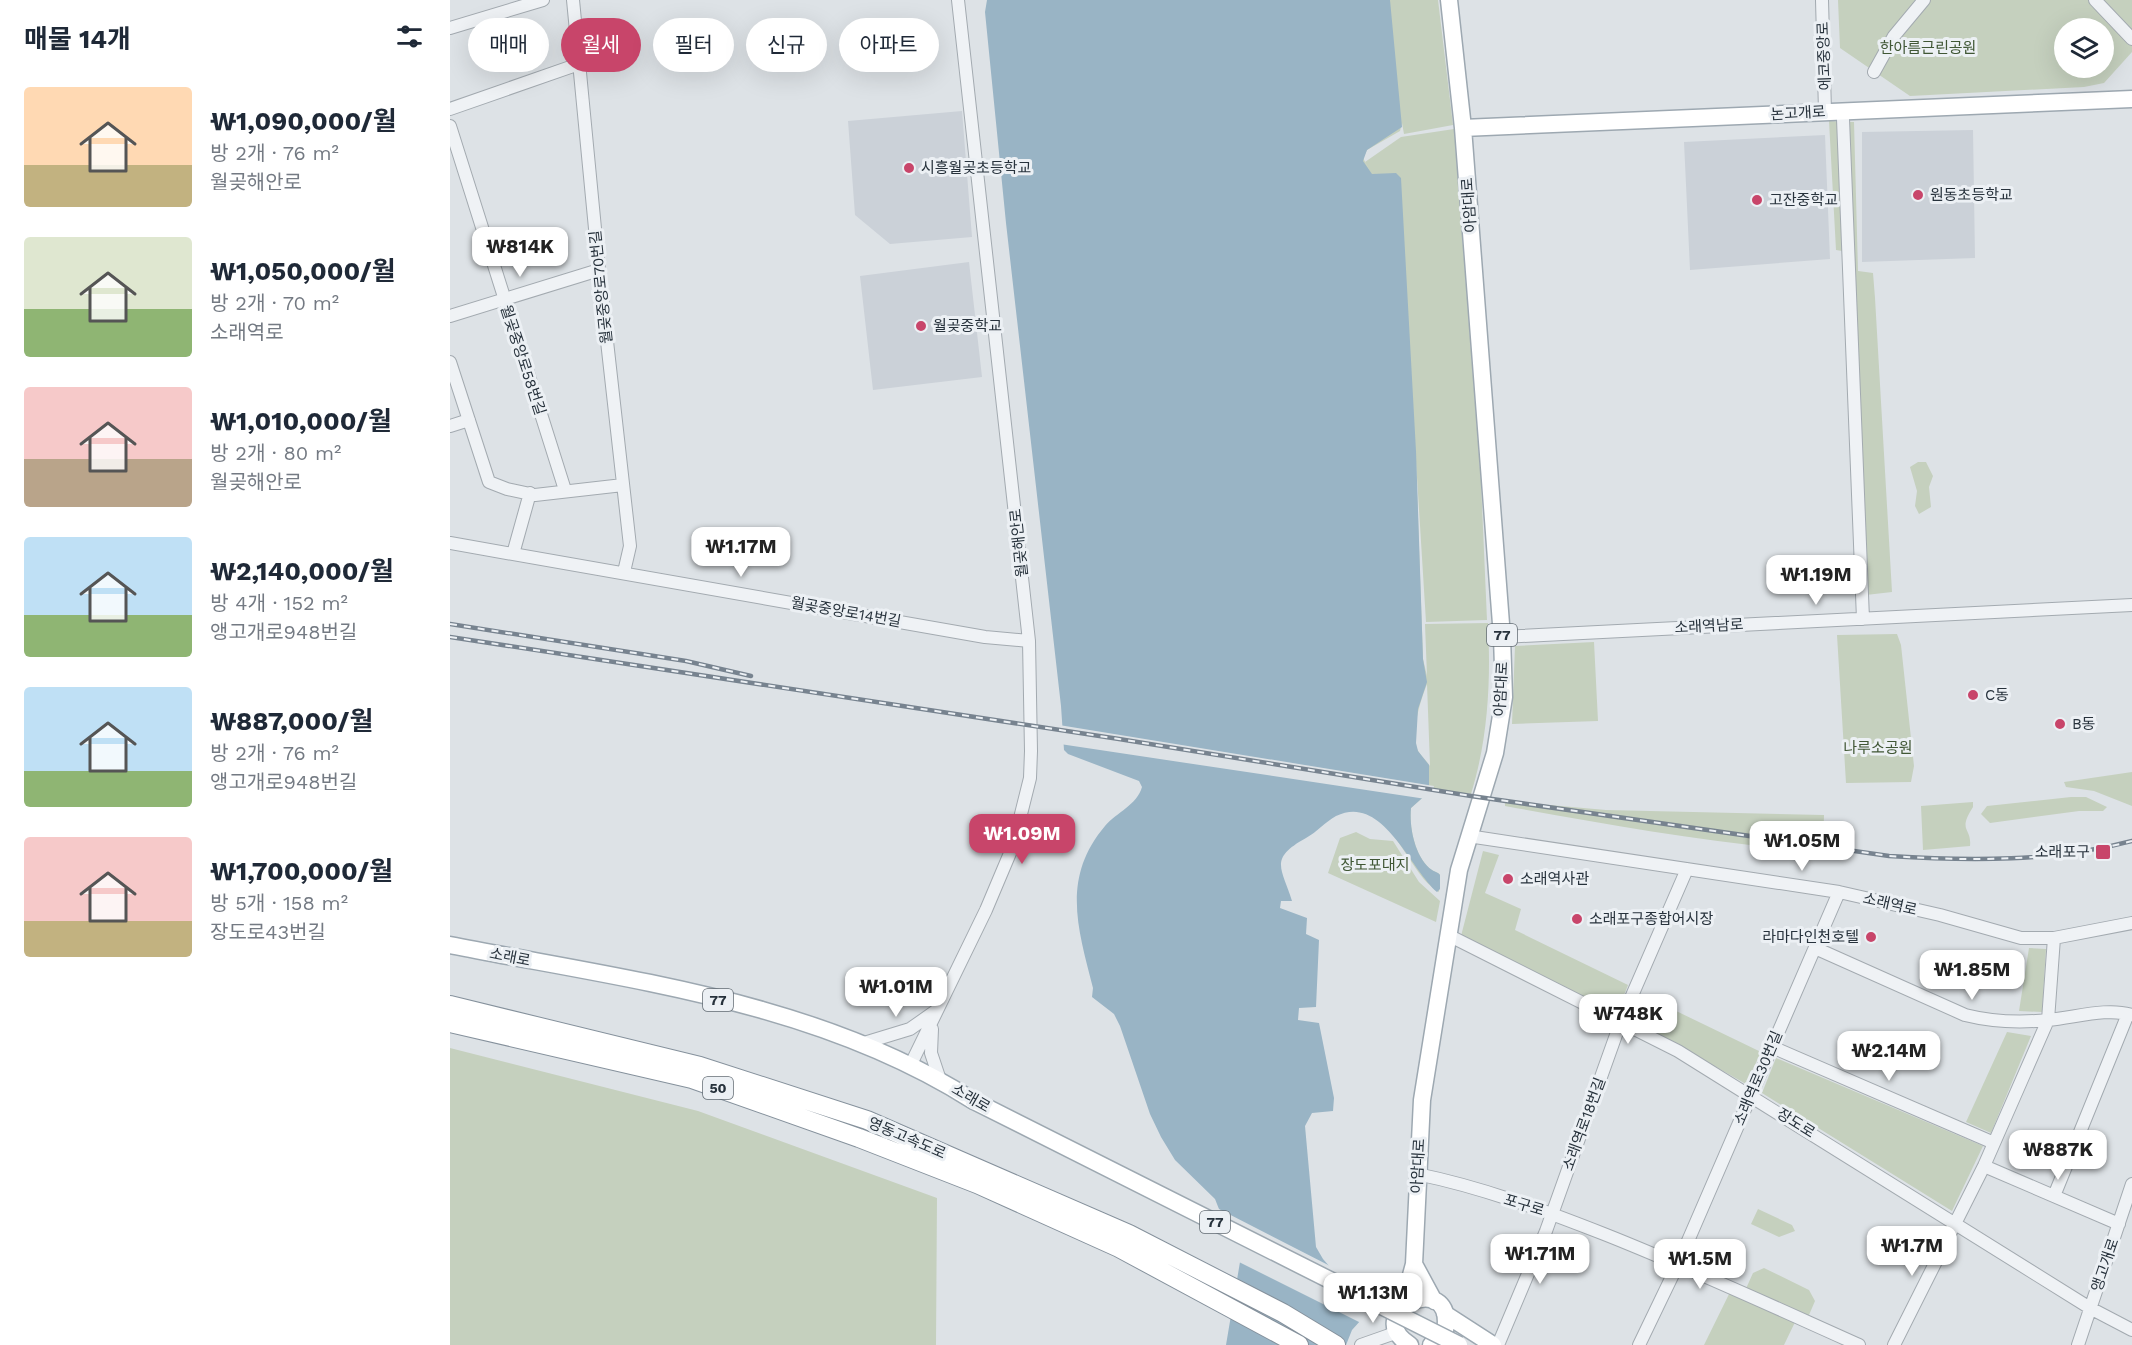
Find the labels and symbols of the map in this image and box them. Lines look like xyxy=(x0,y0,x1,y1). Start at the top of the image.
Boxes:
street label: 에코중앙로 xyxy=(1814,21,1834,91)
park label: 한아름근린공원 xyxy=(1880,39,1976,57)
street label: 논고개로 xyxy=(1770,103,1826,123)
place label: 시흥월곶초등학교 xyxy=(921,159,1031,177)
marker: 시흥월곶초등학교 xyxy=(902,161,916,175)
street label: 아암대로 xyxy=(1458,177,1480,233)
place label: 원동초등학교 xyxy=(1930,186,2013,204)
marker: 원동초등학교 xyxy=(1911,188,1925,202)
place label: 고잔중학교 xyxy=(1769,191,1838,209)
marker: 고잔중학교 xyxy=(1750,193,1764,207)
pin: ₩814K xyxy=(478,227,562,278)
street label: 월곶중앙로70번길 xyxy=(586,229,616,345)
street label: 월곶중앙로58번길 xyxy=(497,303,549,417)
place label: 월곶중학교 xyxy=(933,317,1002,335)
marker: 월곶중학교 xyxy=(914,319,928,333)
street label: 월곶해안로 xyxy=(1006,508,1032,578)
pin: ₩1.17M xyxy=(692,527,790,578)
pin: ₩1.19M xyxy=(1767,555,1865,606)
street label: 월곶중앙로14번길 xyxy=(789,593,903,631)
street label: 소래역남로 xyxy=(1674,615,1744,637)
road number: 77 xyxy=(1487,624,1517,646)
street label: 아암대로 xyxy=(1491,661,1511,717)
place label: C동 xyxy=(1985,686,2009,704)
marker: C동 xyxy=(1966,688,1980,702)
place label: B동 xyxy=(2072,715,2096,733)
marker: B동 xyxy=(2053,717,2067,731)
park label: 나루소공원 xyxy=(1843,739,1913,757)
pin: ₩1.09M xyxy=(973,814,1071,865)
pin: ₩1.05M xyxy=(1753,821,1851,872)
place label: 소래포구 xyxy=(2035,843,2090,861)
marker: 소래포구 xyxy=(2094,843,2112,861)
park label: 장도포대지 xyxy=(1340,856,1410,874)
place label: 소래역사관 xyxy=(1520,870,1589,888)
marker: 소래역사관 xyxy=(1501,872,1515,886)
street label: 소래역로 xyxy=(1861,889,1919,919)
place label: 소래포구종합어시장 xyxy=(1589,910,1713,928)
marker: 소래포구종합어시장 xyxy=(1570,912,1584,926)
place label: 라마다인천호텔 xyxy=(1762,928,1859,946)
marker: 라마다인천호텔 xyxy=(1864,930,1878,944)
street label: 소래로 xyxy=(488,944,532,970)
pin: ₩1.85M xyxy=(1923,950,2021,1001)
pin: ₩1.01M xyxy=(847,967,945,1018)
road number: 77 xyxy=(703,989,733,1011)
pin: ₩748K xyxy=(1586,994,1670,1045)
street label: 소래역로30번길 xyxy=(1730,1028,1786,1128)
pin: ₩2.14M xyxy=(1840,1031,1938,1082)
street label: 소래역로18번길 xyxy=(1559,1075,1609,1173)
road number: 50 xyxy=(703,1077,733,1099)
street label: 소래로 xyxy=(949,1080,993,1116)
street label: 장도로 xyxy=(1774,1104,1818,1142)
street label: 영동고속도로 xyxy=(865,1114,949,1162)
pin: ₩887K xyxy=(2016,1130,2100,1181)
street label: 아암대로 xyxy=(1408,1138,1428,1194)
street label: 포구로 xyxy=(1502,1190,1546,1220)
road number: 77 xyxy=(1200,1211,1230,1233)
pin: ₩1.7M xyxy=(1870,1226,1954,1277)
pin: ₩1.71M xyxy=(1491,1234,1589,1285)
street label: 앵고개로 xyxy=(2088,1236,2122,1294)
pin: ₩1.5M xyxy=(1658,1239,1742,1290)
pin: ₩1.13M xyxy=(1324,1273,1422,1324)

